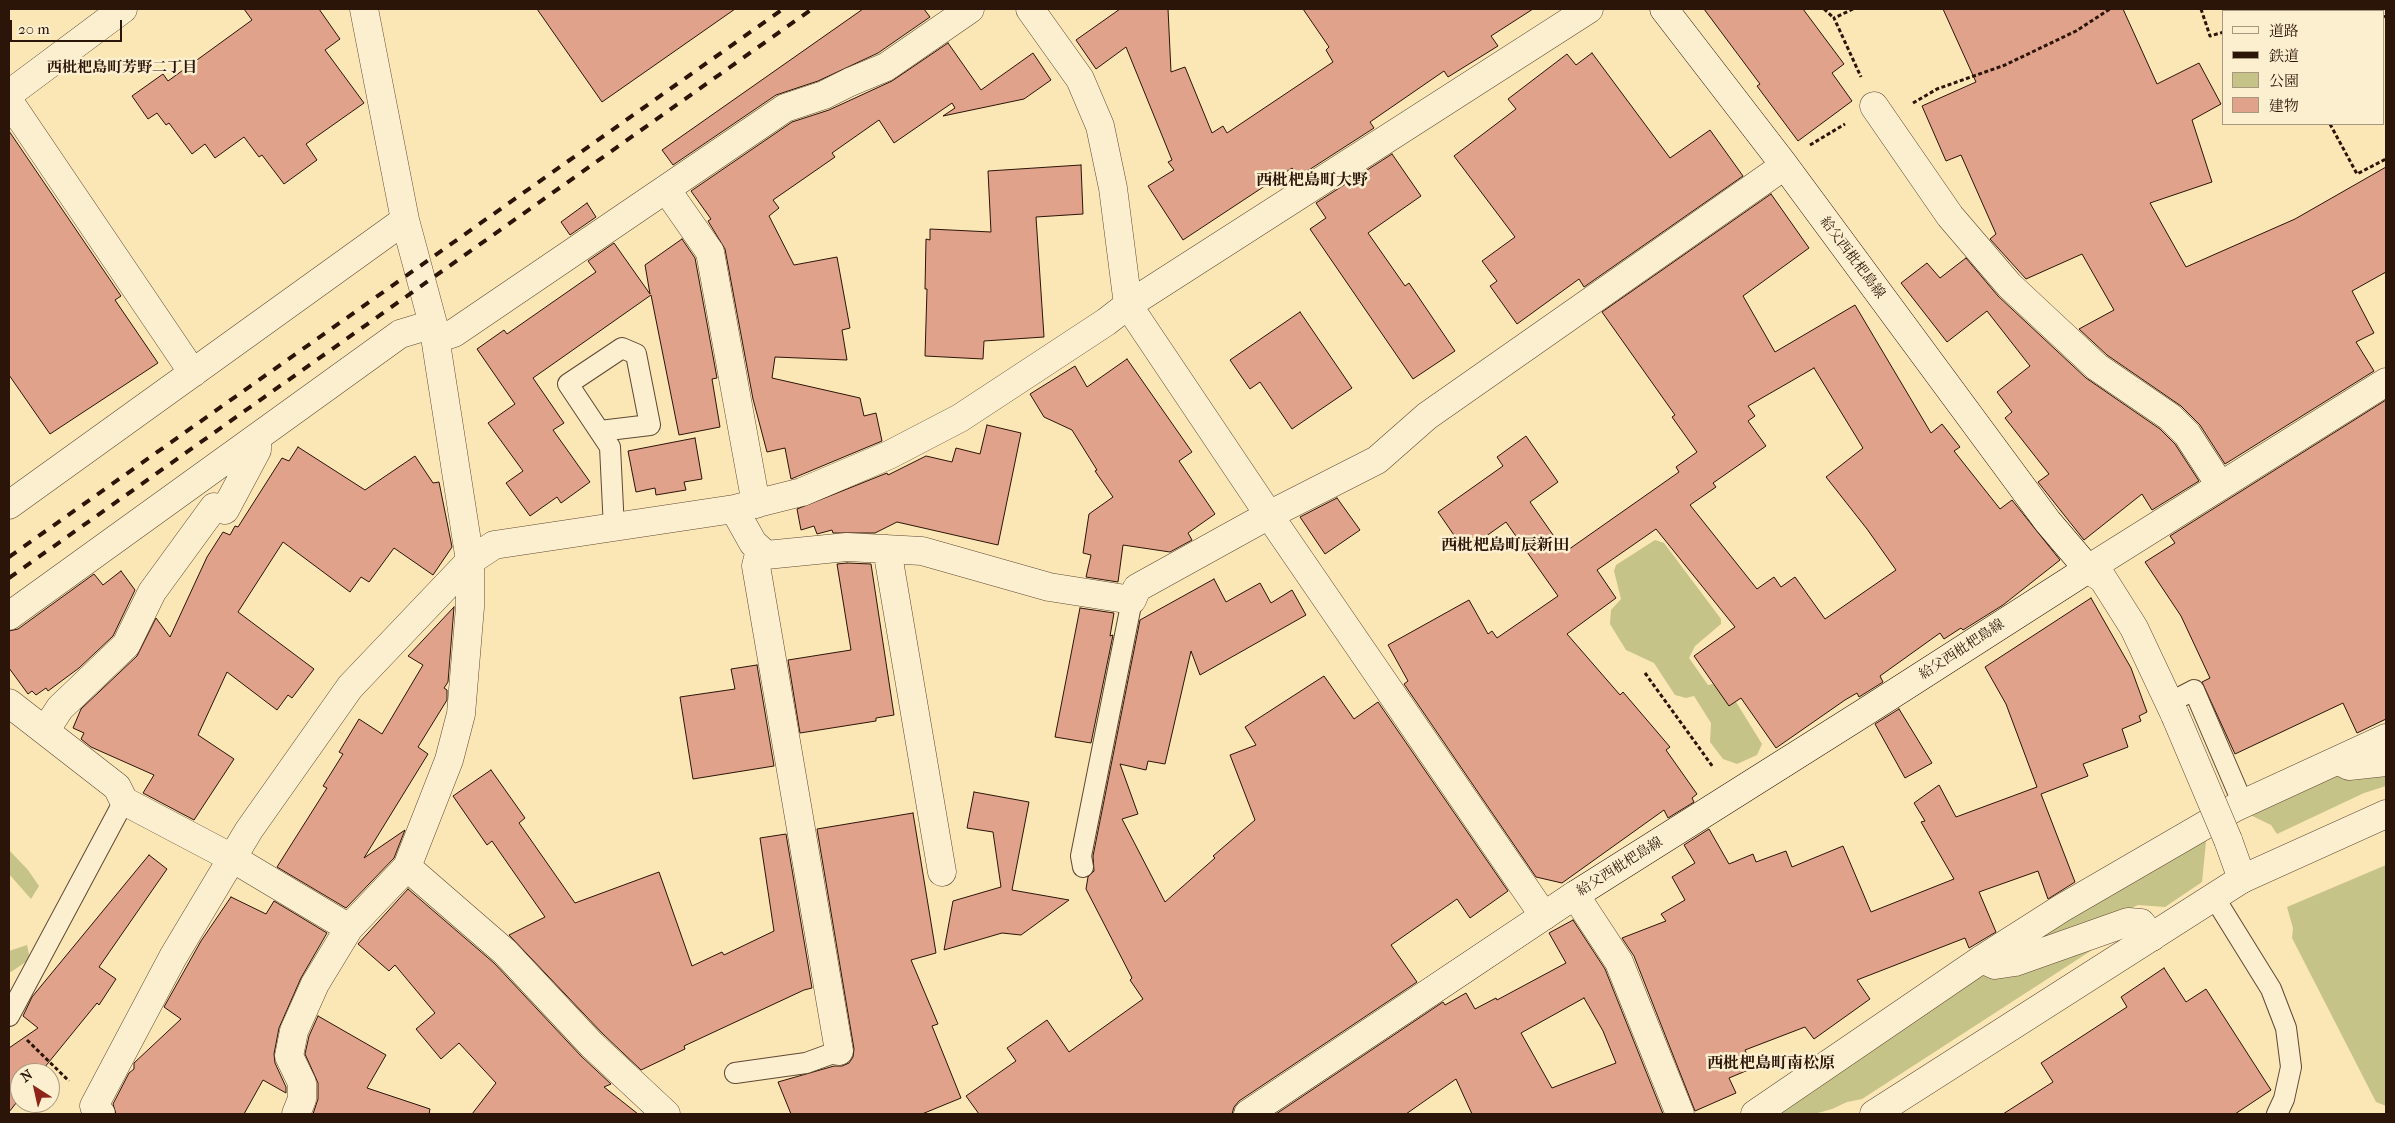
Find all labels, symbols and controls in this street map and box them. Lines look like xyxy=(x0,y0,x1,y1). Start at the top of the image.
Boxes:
scale bar xyxy=(12,10,125,42)
legend xyxy=(2222,10,2385,125)
text: 20 m xyxy=(18,20,50,38)
text: 道路 xyxy=(2269,22,2299,40)
text: 鉄道 xyxy=(2269,47,2299,65)
district label: 西枇杷島町芳野二丁目 xyxy=(47,59,197,77)
text: 公園 xyxy=(2269,72,2299,90)
text: 建物 xyxy=(2269,97,2299,115)
district label: 西枇杷島町大野 xyxy=(1256,171,1368,191)
street label: 給父西枇杷島線 xyxy=(1816,214,1888,302)
district label: 西枇杷島町辰新田 xyxy=(1441,536,1569,556)
street label: 給父西枇杷島線 xyxy=(1916,616,2008,684)
street label: 給父西枇杷島線 xyxy=(1574,834,1666,900)
district label: 西枇杷島町南松原 xyxy=(1707,1054,1835,1074)
north arrow xyxy=(10,1063,60,1113)
text: N xyxy=(17,1066,36,1086)

